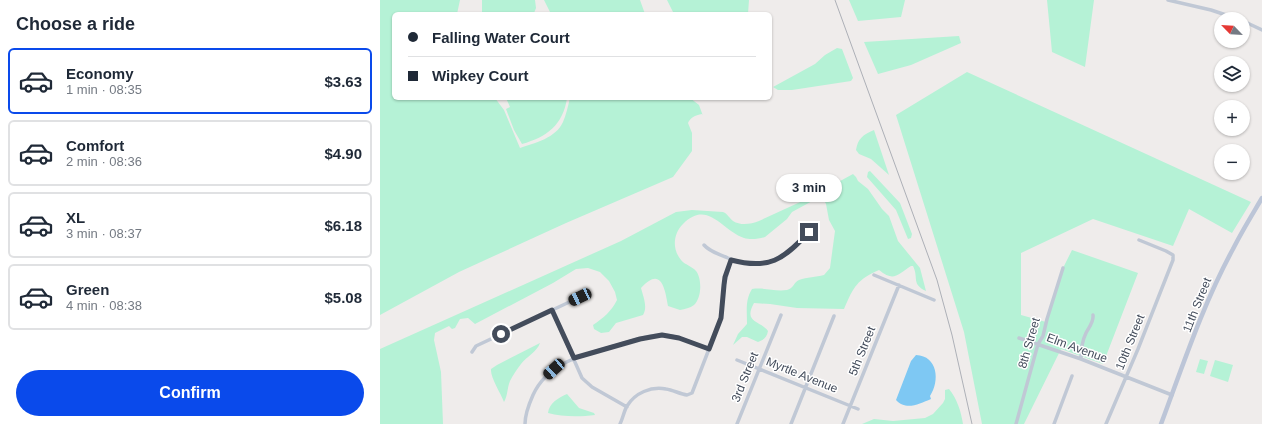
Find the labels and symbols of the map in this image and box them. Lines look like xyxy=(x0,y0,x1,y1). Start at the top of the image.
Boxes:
north arrow xyxy=(1214,12,1250,48)
callout: 3 min xyxy=(776,174,842,202)
route end xyxy=(800,223,818,241)
street label: 11th Street xyxy=(1180,275,1215,334)
car xyxy=(567,286,593,308)
street label: 10th Street xyxy=(1113,312,1148,372)
street label: 8th Street xyxy=(1015,315,1043,370)
street label: 5th Street xyxy=(846,324,878,378)
route start xyxy=(492,325,510,343)
street label: Elm Avenue xyxy=(1045,331,1110,366)
street label: 3rd Street xyxy=(729,349,762,404)
street label: Myrtle Avenue xyxy=(764,354,840,396)
car xyxy=(541,357,567,381)

